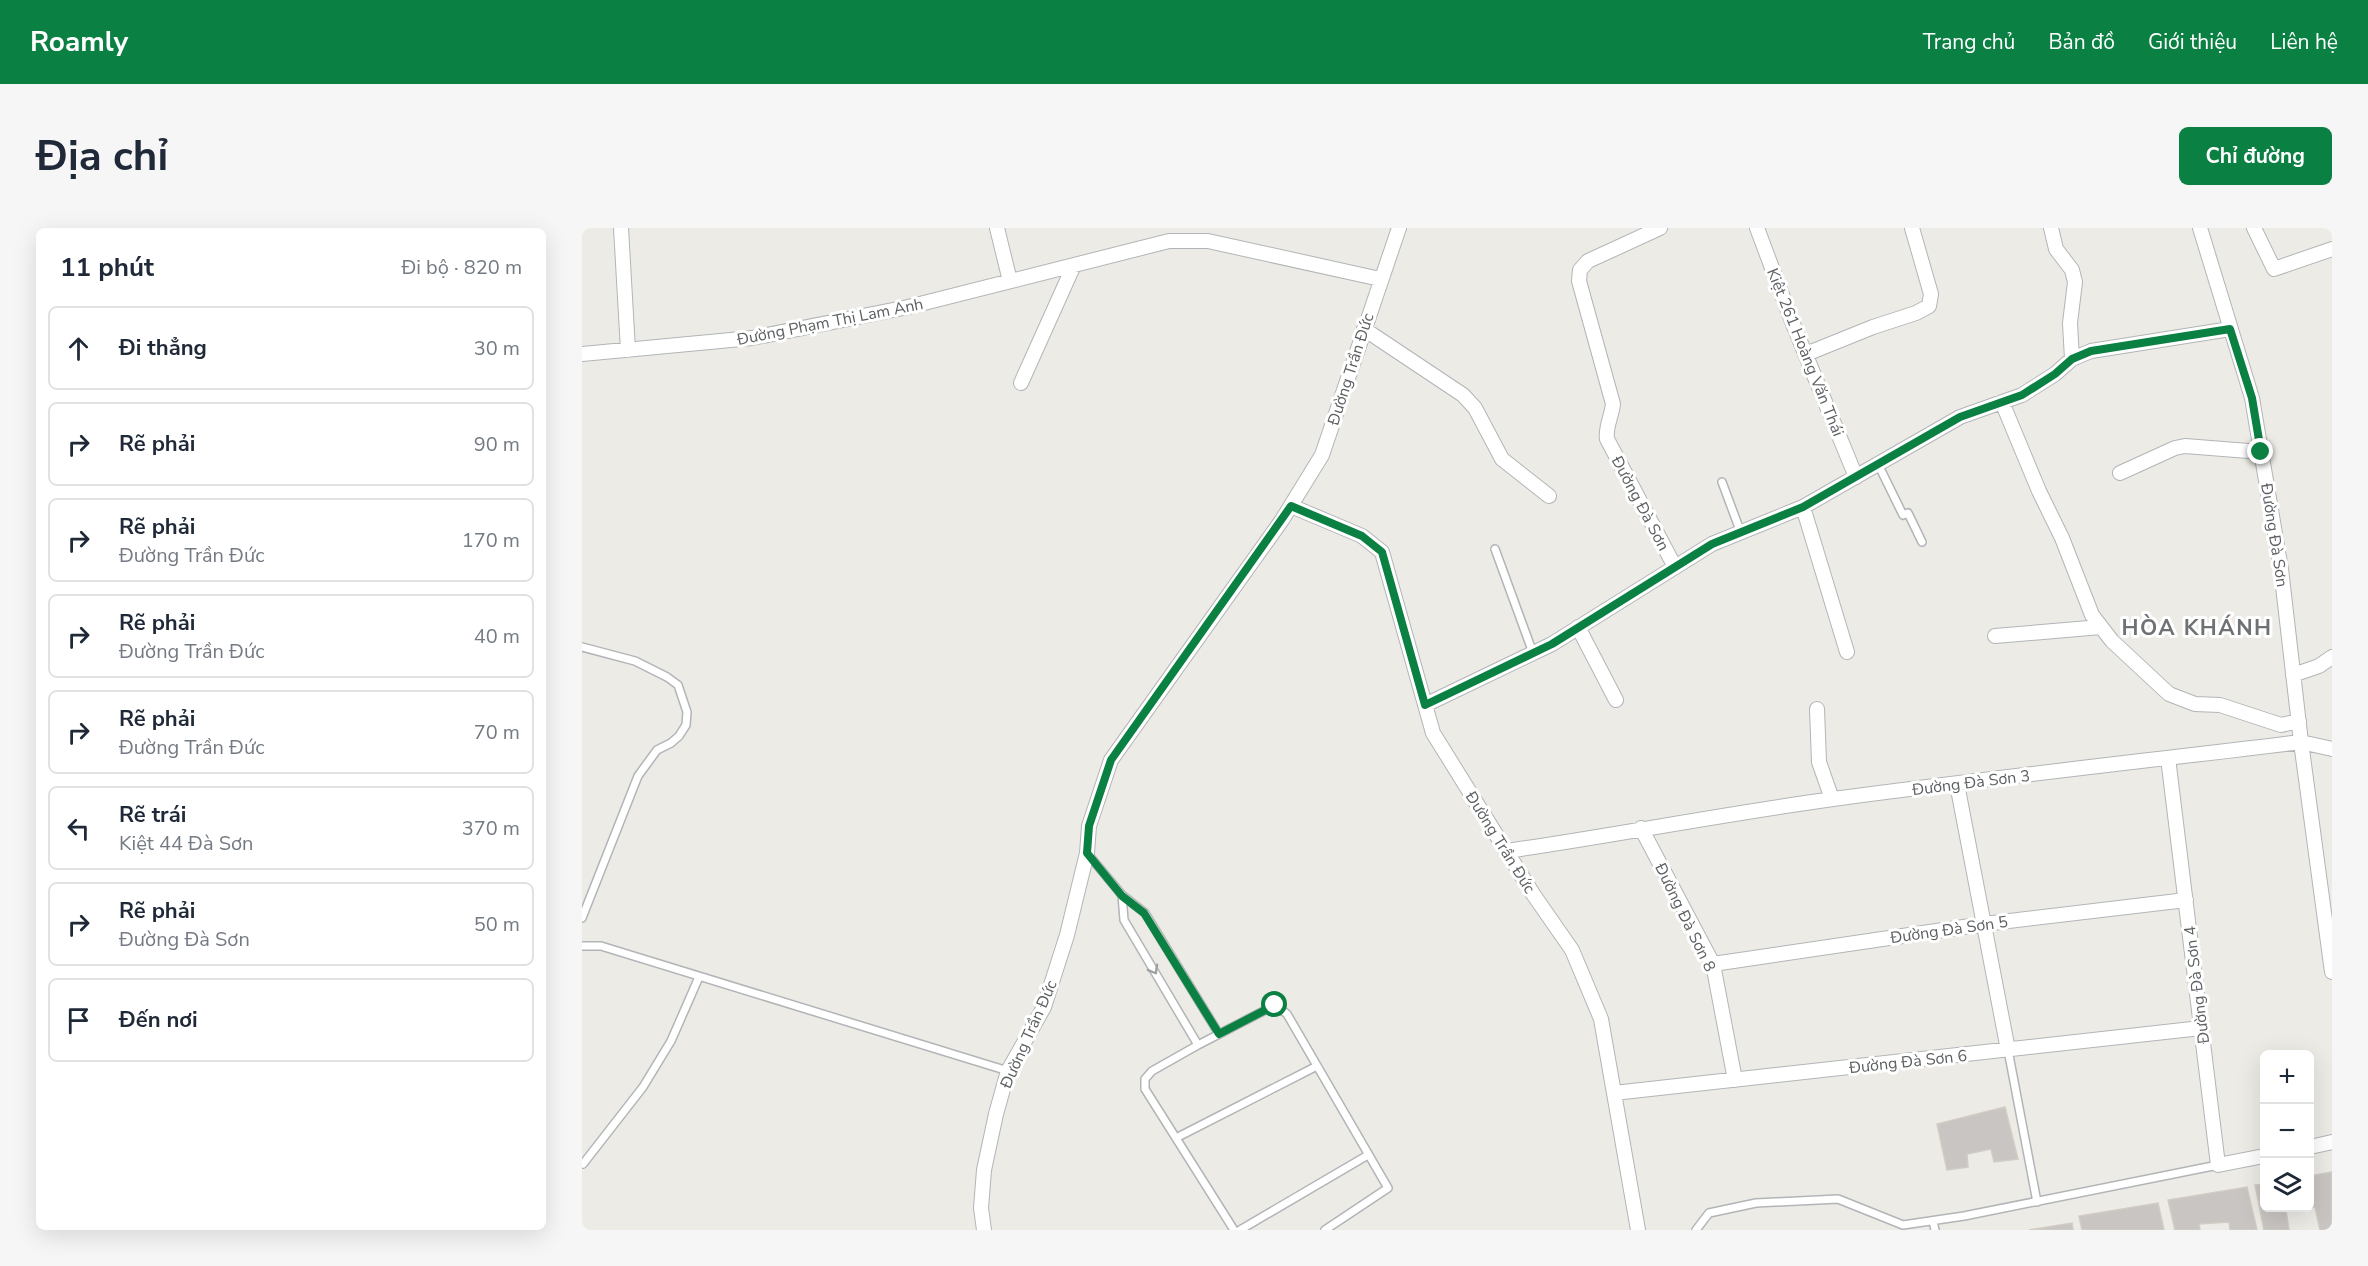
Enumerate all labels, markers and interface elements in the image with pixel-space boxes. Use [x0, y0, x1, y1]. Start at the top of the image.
text: Roamly [30, 23, 128, 61]
text: Trang chủ [1923, 28, 2015, 56]
text: Bản đồ [2048, 28, 2115, 56]
text: Giới thiệu [2148, 28, 2237, 56]
text: Liên hệ [2270, 28, 2338, 56]
button: Chỉ đường [2179, 127, 2332, 185]
text: Địa chỉ [36, 128, 168, 185]
text: 11 phút [60, 250, 154, 285]
text: Đi bộ · 820 m [402, 254, 522, 281]
street label: Kiệt 261 Hoàng Văn Thái [1761, 265, 1849, 440]
street label: Đường Phạm Thị Lam Anh [734, 293, 925, 351]
street label: Đường Trần Đức [1322, 310, 1380, 429]
icon: ahead [62, 332, 95, 365]
text: Đi thẳng [119, 333, 207, 363]
text: 30 m [474, 335, 520, 362]
icon: right [62, 428, 95, 461]
text: Rẽ phải [119, 429, 195, 459]
text: 90 m [474, 431, 520, 458]
route end [2247, 438, 2273, 464]
street label: Đường Đà Sơn [1605, 451, 1674, 555]
street label: Đường Đà Sơn [2255, 481, 2293, 589]
text: Rẽ phải [119, 512, 195, 542]
icon: right [62, 524, 95, 557]
text: 170 m [462, 527, 520, 554]
text: Đường Trần Đức [119, 542, 264, 569]
text: Rẽ phải [119, 608, 195, 638]
district label: HÒA KHÁNH [2121, 613, 2273, 643]
icon: right [62, 620, 95, 653]
text: 40 m [474, 623, 520, 650]
text: Đường Trần Đức [119, 638, 264, 665]
text: Rẽ phải [119, 704, 195, 734]
icon: right [62, 716, 95, 749]
text: 70 m [474, 719, 520, 746]
text: Đường Trần Đức [119, 734, 264, 761]
street label: Đường Đà Sơn 3 [1910, 765, 2031, 801]
street label: Đường Trần Đức [1459, 787, 1541, 898]
text: Rẽ trái [119, 800, 186, 830]
icon: left [62, 812, 95, 845]
text: 370 m [462, 815, 520, 842]
text: Kiệt 44 Đà Sơn [119, 830, 253, 857]
street label: Đường Đà Sơn 8 [1649, 859, 1721, 975]
text: Rẽ phải [119, 896, 195, 926]
icon: right [62, 908, 95, 941]
text: 50 m [474, 911, 520, 938]
street label: Đường Đà Sơn 5 [1888, 911, 2009, 949]
street label: Đường Đà Sơn 4 [2179, 924, 2215, 1046]
text: Đường Đà Sơn [119, 926, 250, 953]
one-way arrow [1147, 964, 1158, 974]
street label: Đường Trần Đức [995, 976, 1063, 1093]
route start [1261, 991, 1287, 1017]
icon: arrive [62, 1004, 95, 1037]
text: Đến nơi [119, 1005, 198, 1035]
street label: Đường Đà Sơn 6 [1847, 1045, 1968, 1079]
map controls [2260, 1050, 2314, 1212]
button: + [2260, 1050, 2314, 1104]
button: − [2260, 1104, 2314, 1158]
button: layers [2260, 1158, 2314, 1212]

